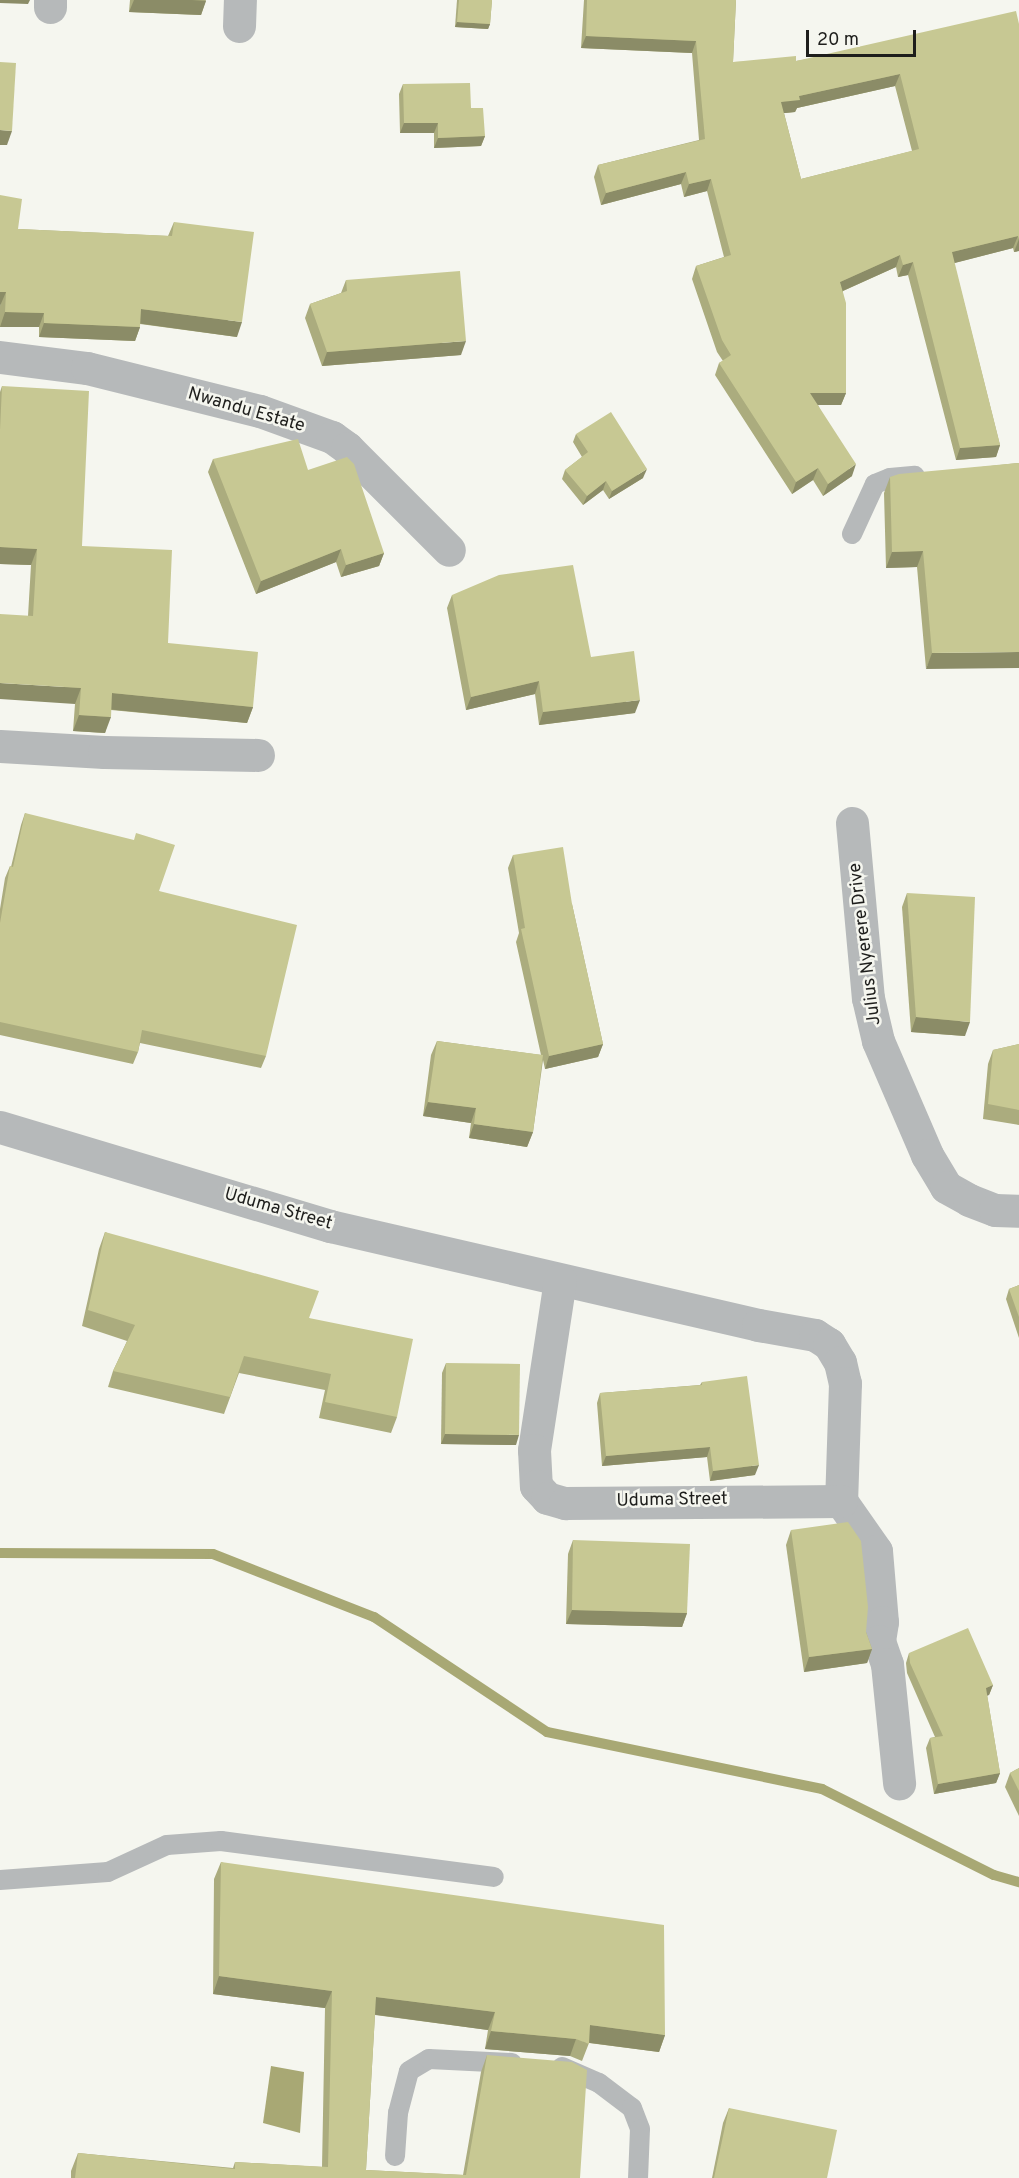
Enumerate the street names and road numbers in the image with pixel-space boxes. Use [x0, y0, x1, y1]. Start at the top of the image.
street label: Nwandu Estate [185, 384, 307, 438]
street label: Julius Nyerere Drive [845, 861, 887, 1027]
street label: Uduma Street [221, 1184, 335, 1236]
street label: Uduma Street [616, 1489, 728, 1513]

